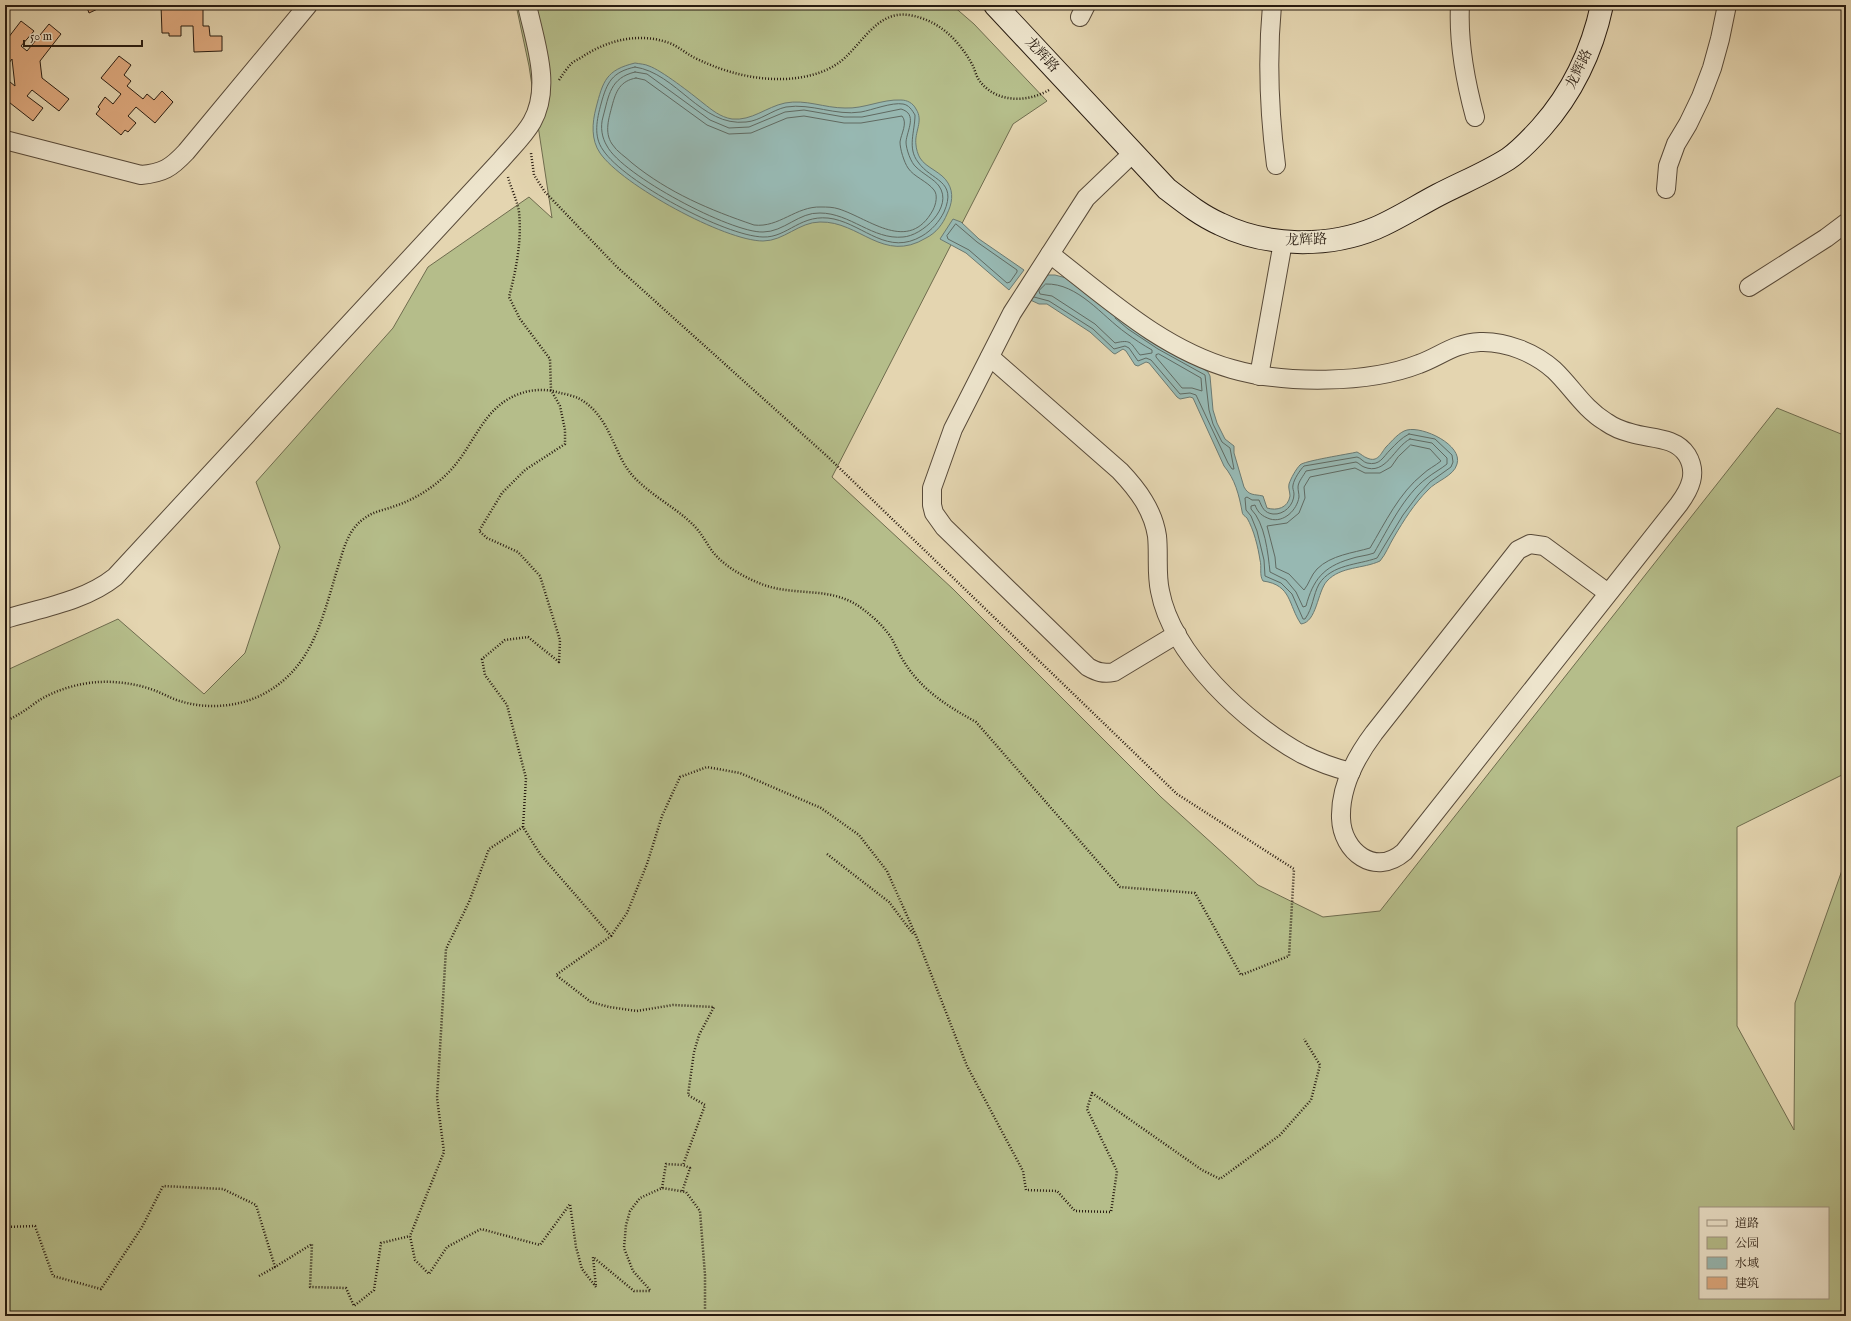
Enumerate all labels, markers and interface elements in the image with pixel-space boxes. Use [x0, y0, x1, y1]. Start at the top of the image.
scale bar [24, 22, 142, 48]
text: 50 m [30, 29, 52, 44]
street label: 龙辉路 [1021, 34, 1063, 76]
street label: 龙辉路 [1562, 46, 1596, 92]
street label: 龙辉路 [1285, 230, 1327, 250]
legend [1699, 1207, 1829, 1299]
text: 道路 [1735, 1216, 1759, 1231]
text: 公园 [1735, 1236, 1759, 1251]
text: 水域 [1735, 1256, 1759, 1271]
text: 建筑 [1735, 1276, 1759, 1291]

